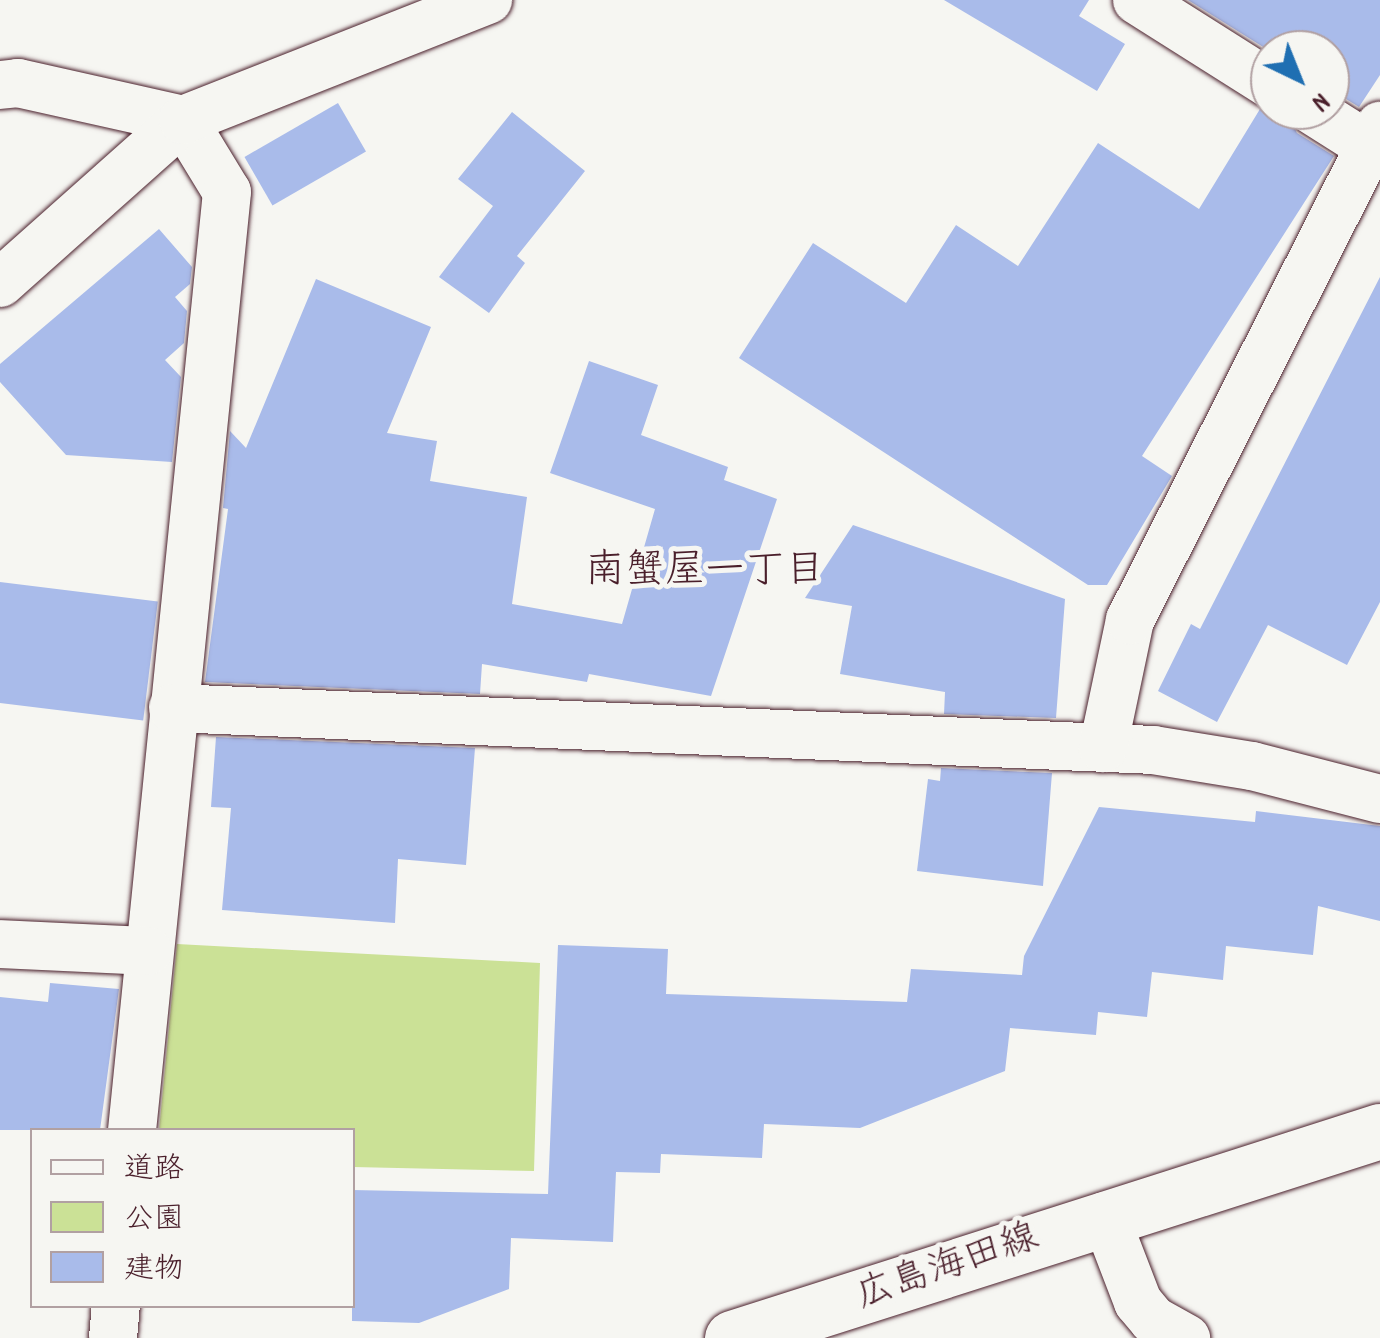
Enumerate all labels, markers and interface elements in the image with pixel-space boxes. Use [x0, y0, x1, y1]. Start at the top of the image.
north arrow [1250, 30, 1350, 130]
text: N [1300, 81, 1338, 120]
district label: 南蟹屋一丁目 [585, 550, 825, 598]
legend [30, 1128, 355, 1308]
text: 道路 [124, 1150, 184, 1193]
text: 公園 [124, 1200, 184, 1243]
street label: 広島海田線 [851, 1217, 1045, 1321]
text: 建物 [124, 1250, 184, 1293]

